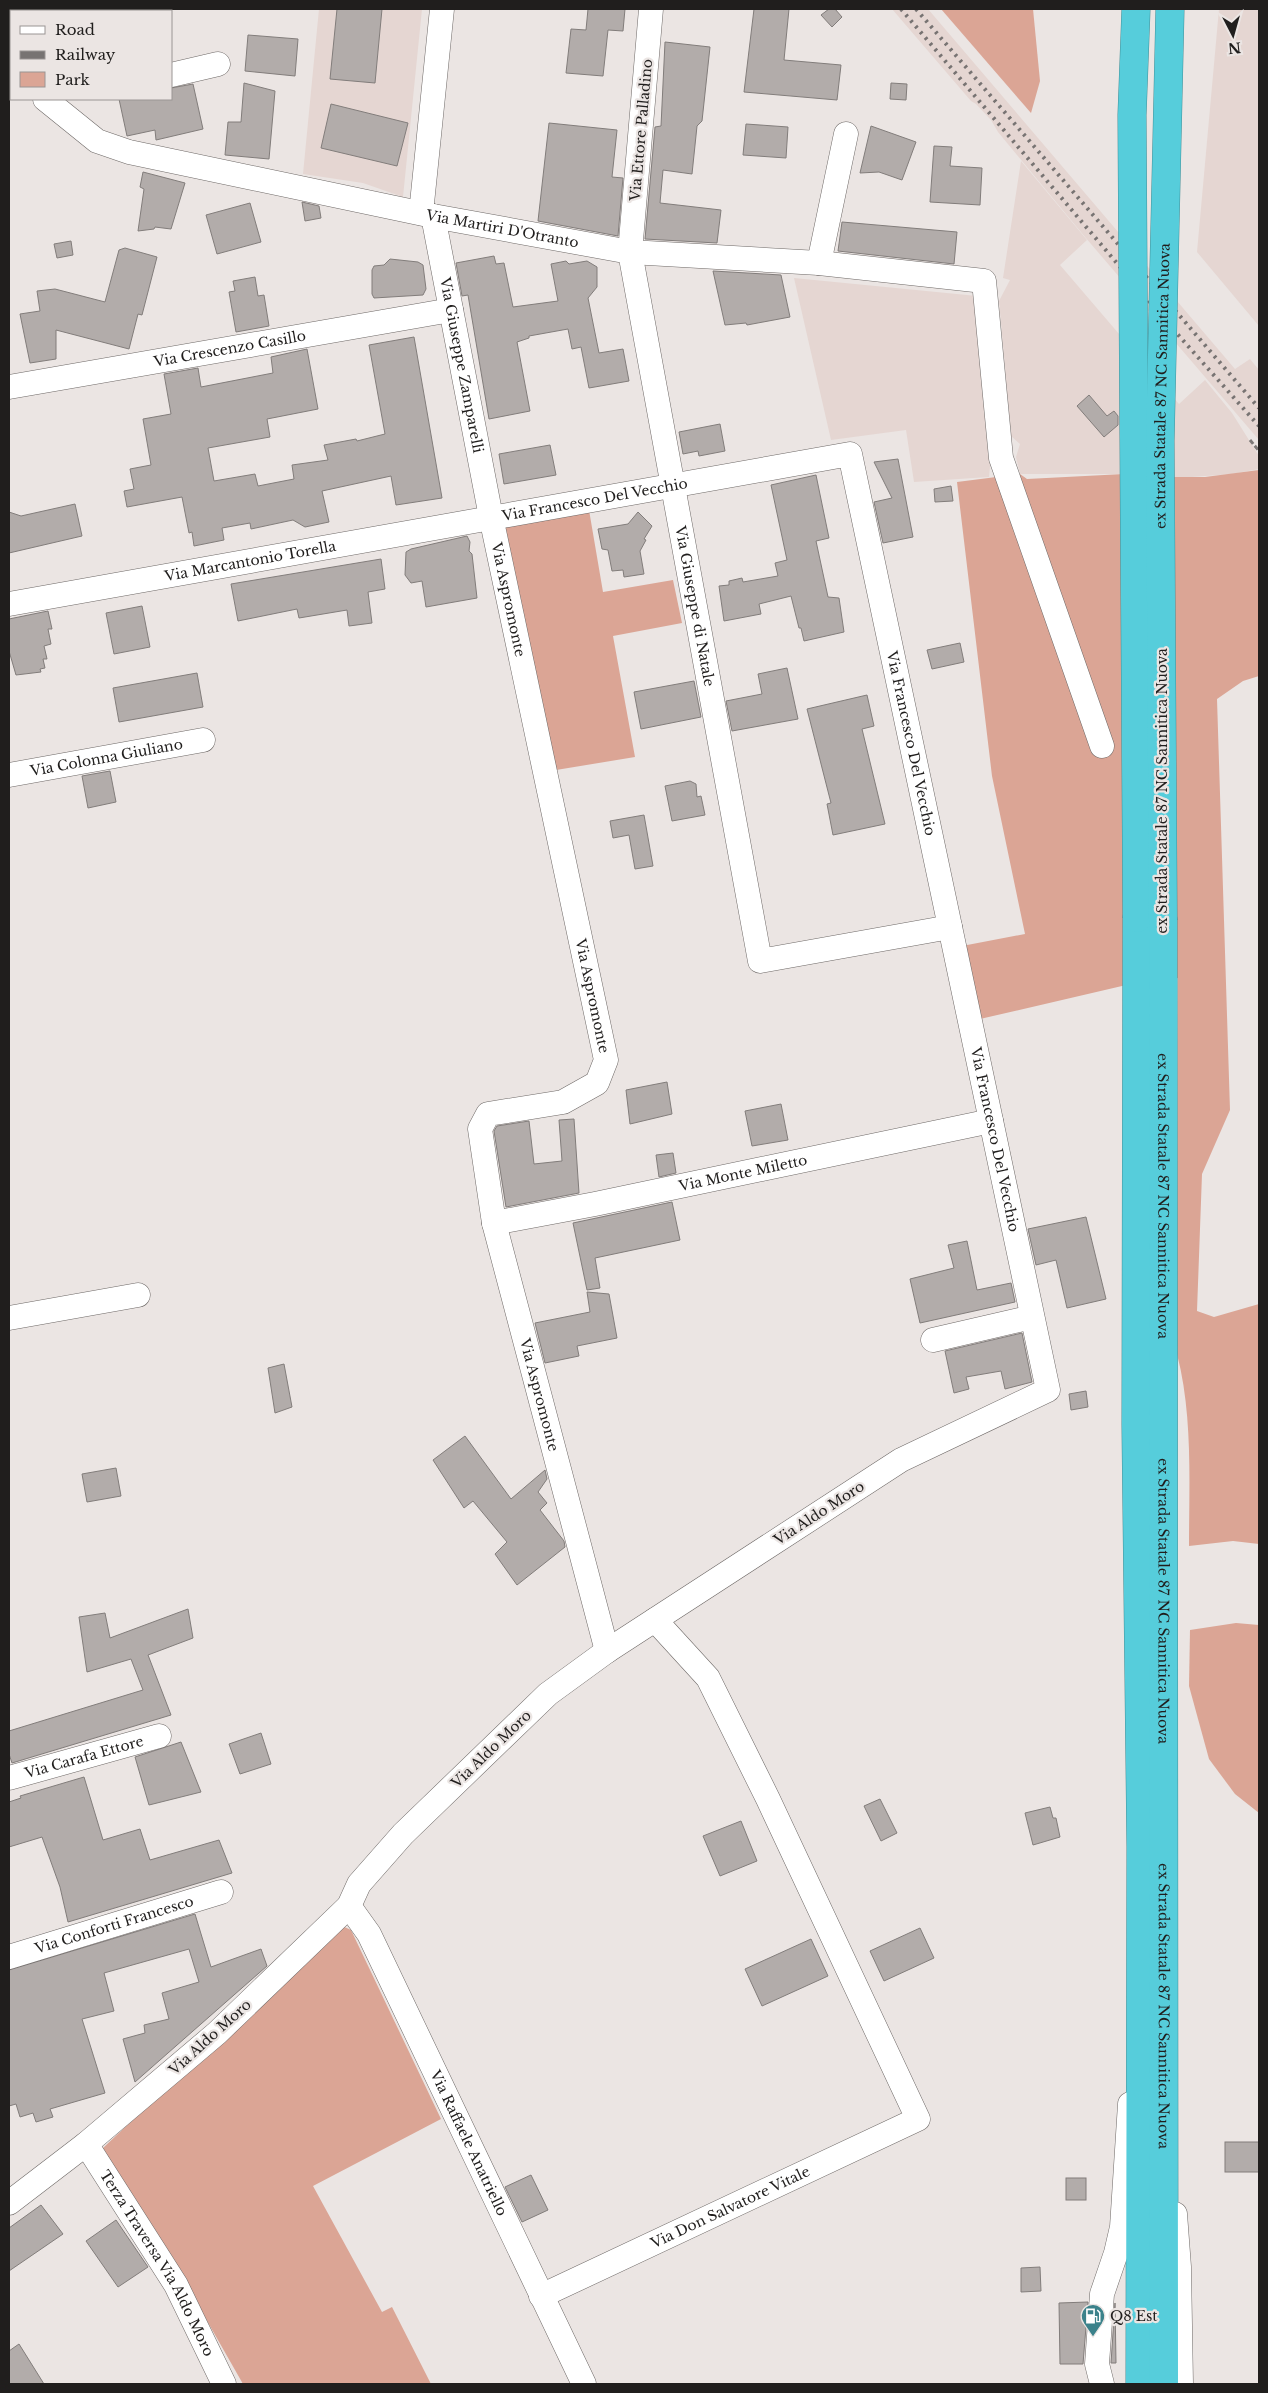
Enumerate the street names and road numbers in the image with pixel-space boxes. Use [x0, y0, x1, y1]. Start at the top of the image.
street label: Via Ettore Palladino [626, 58, 656, 203]
street label: Via Martiri D'Otranto [424, 206, 580, 251]
street label: ex Strada Statale 87 NC Sannitica Nuova [1151, 243, 1174, 529]
street label: Via Giuseppe Zamparelli [436, 275, 488, 455]
street label: Via Crescenzo Casillo [151, 326, 307, 371]
street label: Via Francesco Del Vecchio [500, 474, 689, 525]
street label: Via Giuseppe di Natale [671, 523, 718, 688]
street label: Via Marcantonio Torella [162, 537, 338, 585]
street label: Via Aspromonte [487, 540, 529, 658]
street label: Via Francesco Del Vecchio [883, 648, 939, 837]
street label: ex Strada Statale 87 NC Sannitica Nuova [1153, 648, 1171, 934]
street label: Via Colonna Giuliano [28, 735, 184, 780]
street label: Via Aspromonte [571, 936, 613, 1055]
street label: Via Francesco Del Vecchio [967, 1045, 1023, 1233]
street label: ex Strada Statale 87 NC Sannitica Nuova [1154, 1053, 1172, 1339]
street label: Via Monte Miletto [676, 1151, 809, 1195]
street label: Via Aspromonte [516, 1335, 563, 1453]
street label: ex Strada Statale 87 NC Sannitica Nuova [1154, 1458, 1173, 1744]
street label: Via Aldo Moro [769, 1477, 868, 1550]
street label: Via Aldo Moro [446, 1706, 535, 1792]
street label: Via Carafa Ettore [22, 1732, 146, 1782]
street label: ex Strada Statale 87 NC Sannitica Nuova [1155, 1863, 1173, 2149]
street label: Via Conforti Francesco [32, 1892, 196, 1958]
street label: Via Aldo Moro [164, 1995, 255, 2079]
street label: Via Raffaele Anatriello [426, 2066, 511, 2219]
street label: Via Don Salvatore Vitale [647, 2162, 813, 2253]
street label: Terza Traversa Via Aldo Moro [96, 2167, 218, 2359]

